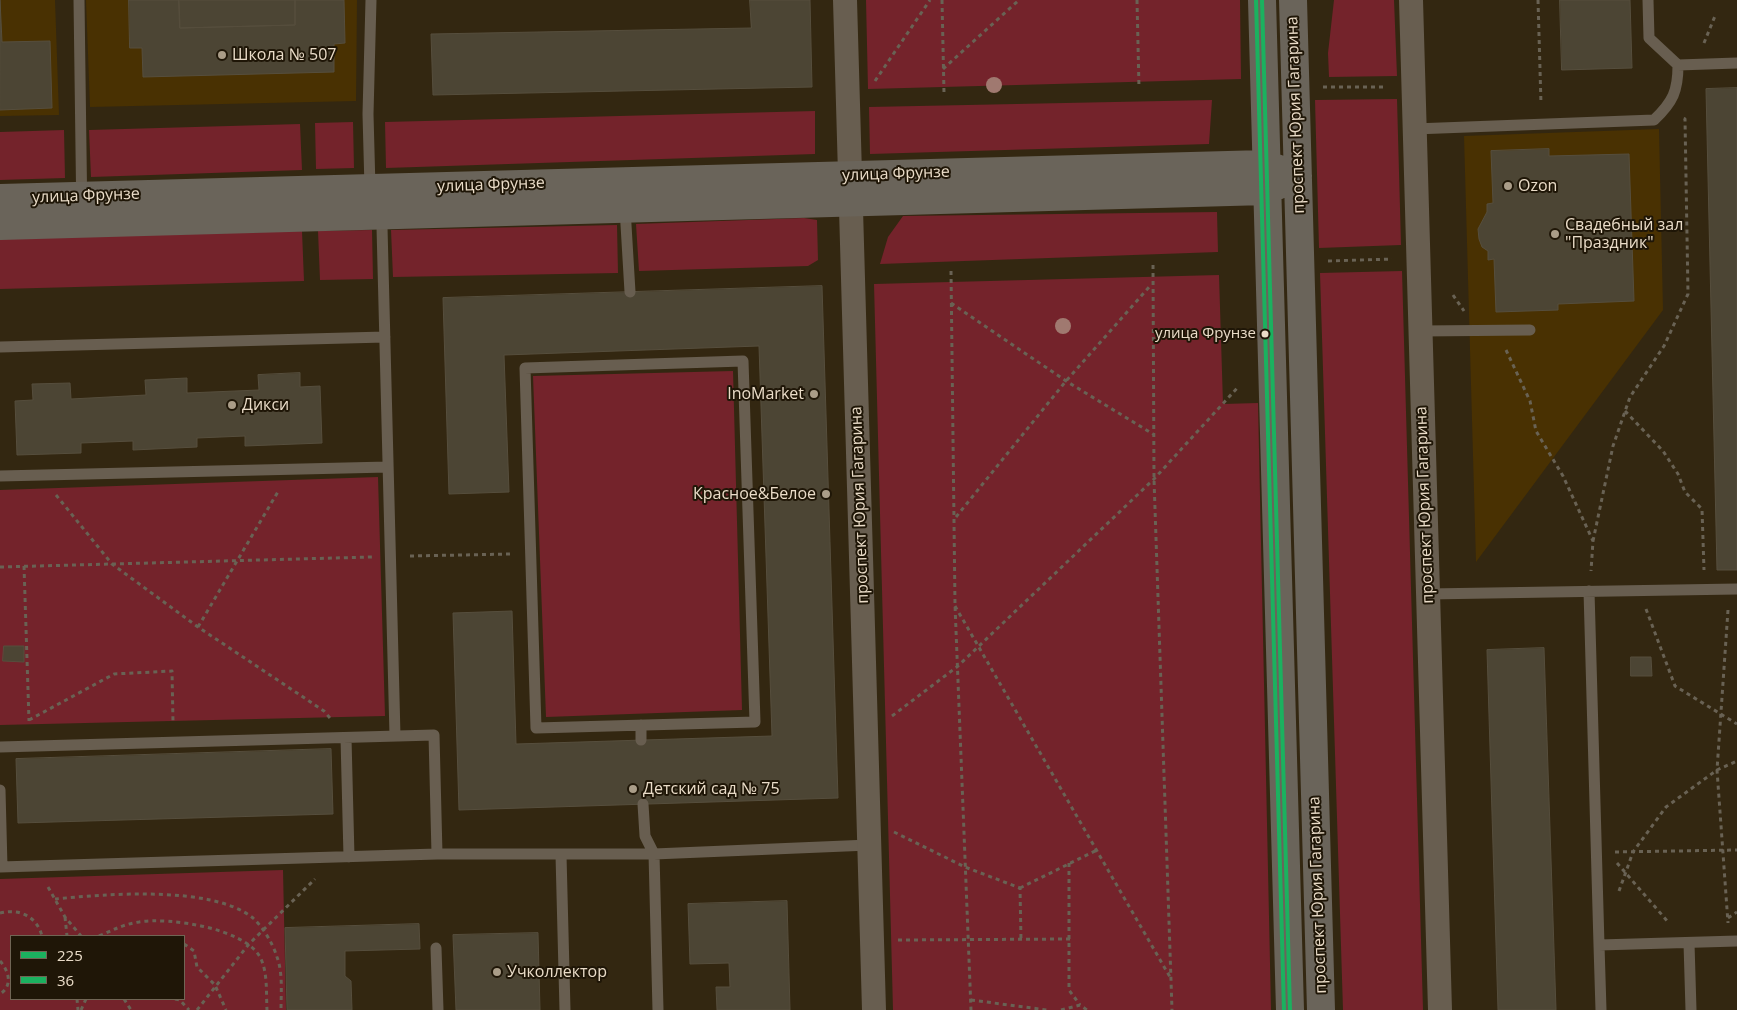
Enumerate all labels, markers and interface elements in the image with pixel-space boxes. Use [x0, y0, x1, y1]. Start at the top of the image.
street label: проспект Юрия Гагарина [1283, 16, 1309, 214]
place label: Школа № 507 [232, 45, 336, 65]
marker: Школа № 507 [216, 49, 228, 61]
street label: улица Фрунзе [842, 163, 950, 185]
street label: улица Фрунзе [437, 174, 545, 196]
place label: Ozon [1518, 176, 1557, 196]
marker: Ozon [1502, 180, 1514, 192]
street label: улица Фрунзе [32, 185, 140, 207]
place label: Свадебный зал "Праздник" [1565, 215, 1683, 253]
marker: Свадебный зал "Праздник" [1549, 228, 1561, 240]
place label: улица Фрунзе [1155, 325, 1256, 343]
marker: улица Фрунзе [1260, 329, 1270, 339]
place label: InoMarket [727, 384, 804, 404]
marker: InoMarket [808, 388, 820, 400]
place label: Дикси [242, 395, 289, 415]
marker: Дикси [226, 399, 238, 411]
street label: проспект Юрия Гагарина [847, 406, 873, 604]
street label: проспект Юрия Гагарина [1412, 406, 1438, 604]
place label: Красное&Белое [693, 484, 816, 504]
marker: Красное&Белое [820, 488, 832, 500]
place label: Детский сад № 75 [643, 779, 780, 799]
marker: Детский сад № 75 [627, 783, 639, 795]
street label: проспект Юрия Гагарина [1305, 796, 1331, 994]
legend [10, 935, 185, 1000]
text: 225 [57, 945, 83, 965]
place label: Учколлектор [507, 962, 607, 982]
marker: Учколлектор [491, 966, 503, 978]
text: 36 [57, 970, 74, 990]

